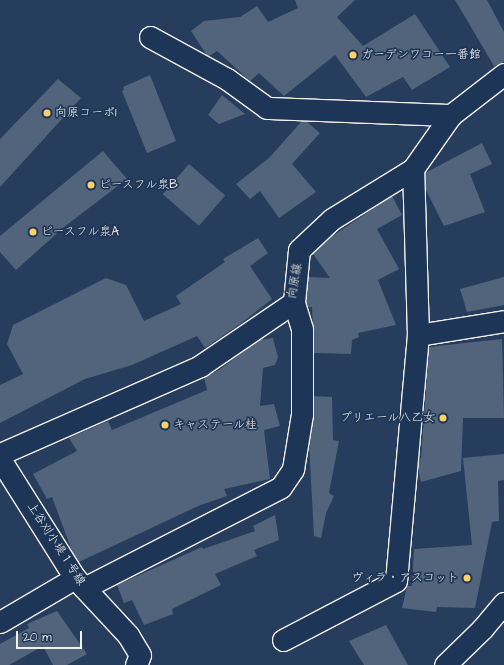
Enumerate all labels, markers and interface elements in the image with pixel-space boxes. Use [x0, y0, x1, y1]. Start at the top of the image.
place label: ガーデンワコー一番館 [361, 48, 481, 62]
marker: ガーデンワコー一番館 [348, 50, 358, 60]
place label: 向原コーポ1 [55, 106, 117, 120]
marker: 向原コーポ1 [42, 108, 52, 118]
place label: ピースフル泉B [99, 178, 179, 192]
marker: ピースフル泉B [86, 180, 96, 190]
place label: ピースフル泉A [41, 225, 120, 239]
marker: ピースフル泉A [28, 227, 38, 237]
street label: 向原線 [285, 262, 305, 300]
place label: プリエール八乙女 [339, 411, 435, 425]
marker: プリエール八乙女 [438, 413, 448, 423]
place label: キャステール桂 [173, 418, 257, 432]
marker: キャステール桂 [160, 420, 170, 430]
street label: 上谷刈小堤１号線 [24, 500, 88, 588]
place label: ヴィラ・アスコット [351, 571, 459, 585]
marker: ヴィラ・アスコット [462, 573, 472, 583]
scale bar [18, 623, 84, 649]
text: 20 m [23, 629, 52, 646]

